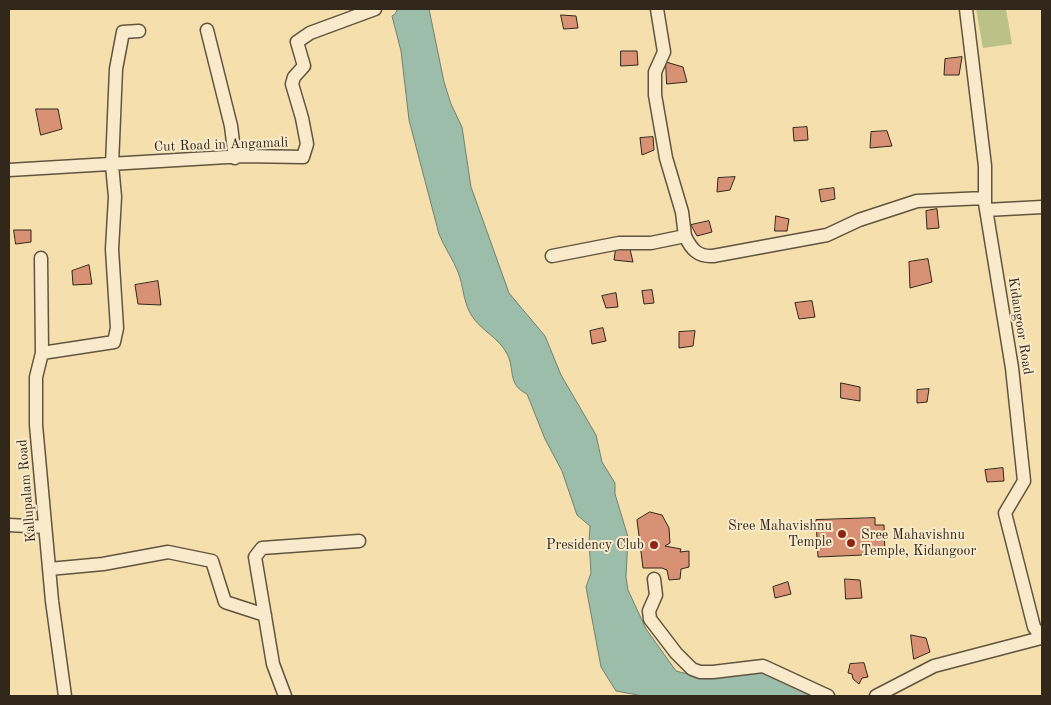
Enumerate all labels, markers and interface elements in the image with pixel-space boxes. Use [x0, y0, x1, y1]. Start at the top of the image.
street label: Cut Road in Angamali [154, 134, 288, 156]
street label: Kidangoor Road [1004, 276, 1036, 376]
street label: Kallupalam Road [14, 439, 40, 543]
place label: Sree Mahavishnu Temple [728, 518, 832, 550]
place label: Sree Mahavishnu Temple, Kidangoor [861, 527, 976, 560]
marker: Sree Mahavishnu Temple [836, 528, 848, 540]
place label: Presidency Club [546, 537, 644, 553]
marker: Sree Mahavishnu Temple, Kidangoor [845, 537, 857, 549]
marker: Presidency Club [648, 539, 660, 551]

